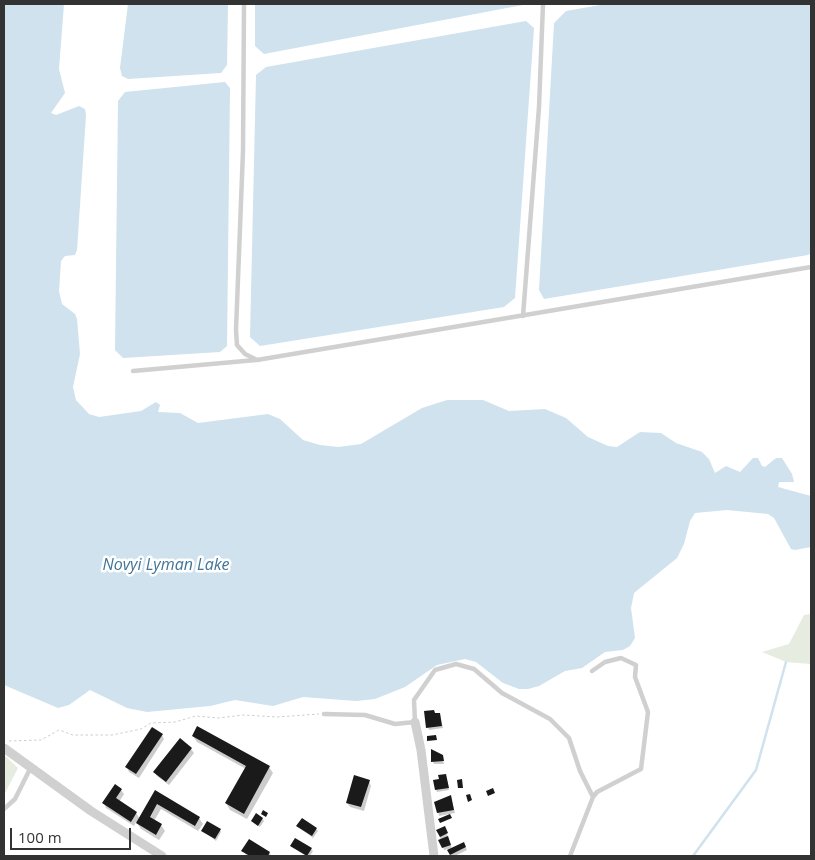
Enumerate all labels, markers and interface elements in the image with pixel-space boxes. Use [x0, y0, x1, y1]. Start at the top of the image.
water label: Novyi Lyman Lake [102, 555, 230, 575]
scale bar [12, 818, 134, 850]
text: 100 m [18, 827, 62, 847]

